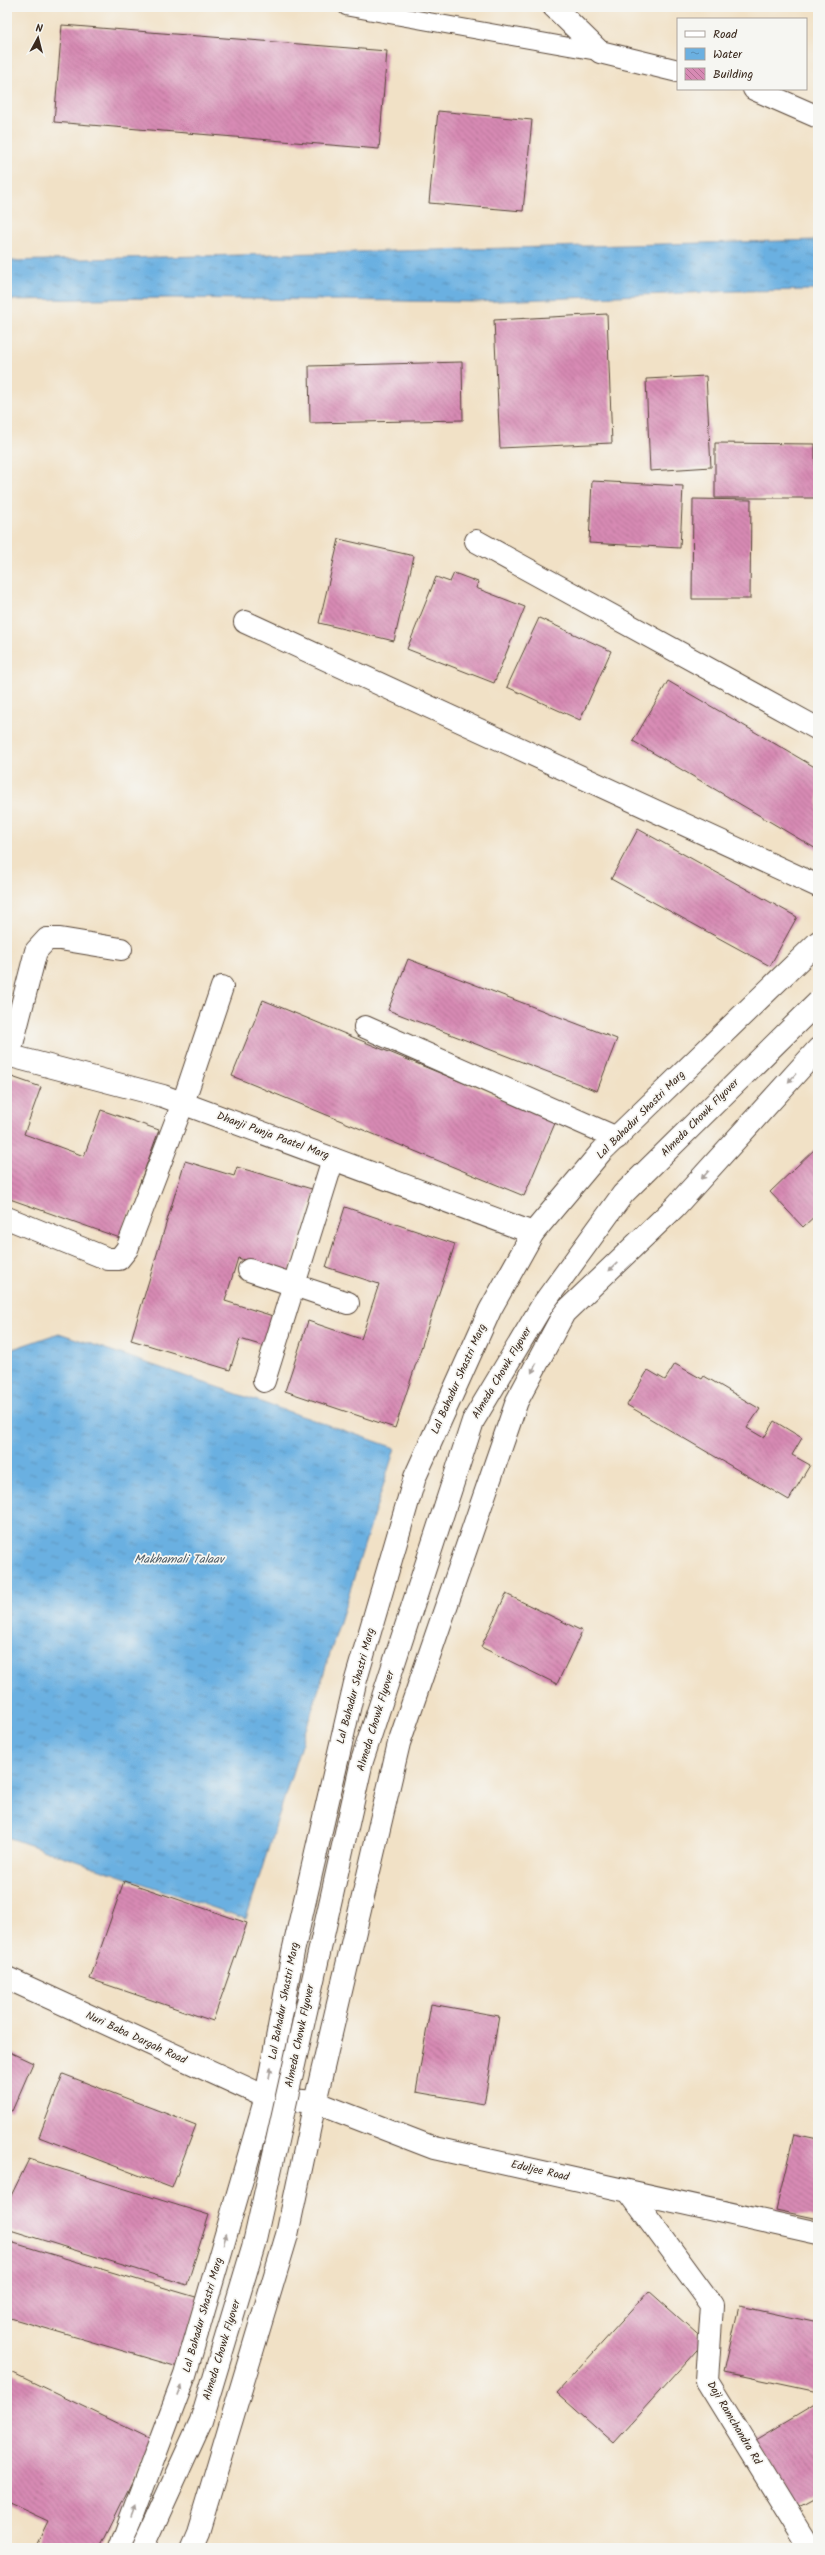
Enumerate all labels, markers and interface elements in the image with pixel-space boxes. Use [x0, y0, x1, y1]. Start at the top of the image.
north arrow [18, 18, 58, 58]
legend [677, 18, 807, 90]
text: N [35, 20, 44, 38]
text: Road [713, 25, 738, 44]
text: Water [713, 45, 743, 64]
text: Building [713, 65, 753, 84]
street label: Lal Bahadur Shastri Marg [592, 1066, 690, 1164]
one-way arrow [787, 1073, 797, 1083]
street label: Almeda Chowk Flyover [657, 1074, 744, 1161]
street label: Dhanji Punja Paatel Marg [214, 1107, 332, 1165]
one-way arrow [700, 1169, 709, 1180]
one-way arrow [608, 1262, 618, 1271]
street label: Lal Bahadur Shastri Marg [426, 1321, 492, 1437]
street label: Almeda Chowk Flyover [467, 1322, 537, 1422]
one-way arrow [531, 1362, 538, 1374]
water label: Makhamali Talaav [134, 1550, 226, 1569]
street label: Lal Bahadur Shastri Marg [332, 1626, 380, 1746]
street label: Almeda Chowk Flyover [352, 1667, 400, 1774]
street label: Lal Bahadur Shastri Marg [264, 1941, 304, 2061]
street label: Almeda Chowk Flyover [280, 1982, 320, 2089]
street label: Nuri Baba Dargah Road [83, 2007, 190, 2070]
one-way arrow [268, 2067, 274, 2079]
street label: Eduljee Road [509, 2156, 571, 2187]
one-way arrow [222, 2232, 228, 2244]
street label: Lal Bahadur Shastri Marg [178, 2255, 228, 2375]
street label: Almeda Chowk Flyover [198, 2296, 246, 2403]
street label: Daji Ramchandra Rd [702, 2378, 766, 2469]
one-way arrow [177, 2384, 183, 2396]
one-way arrow [131, 2505, 137, 2517]

